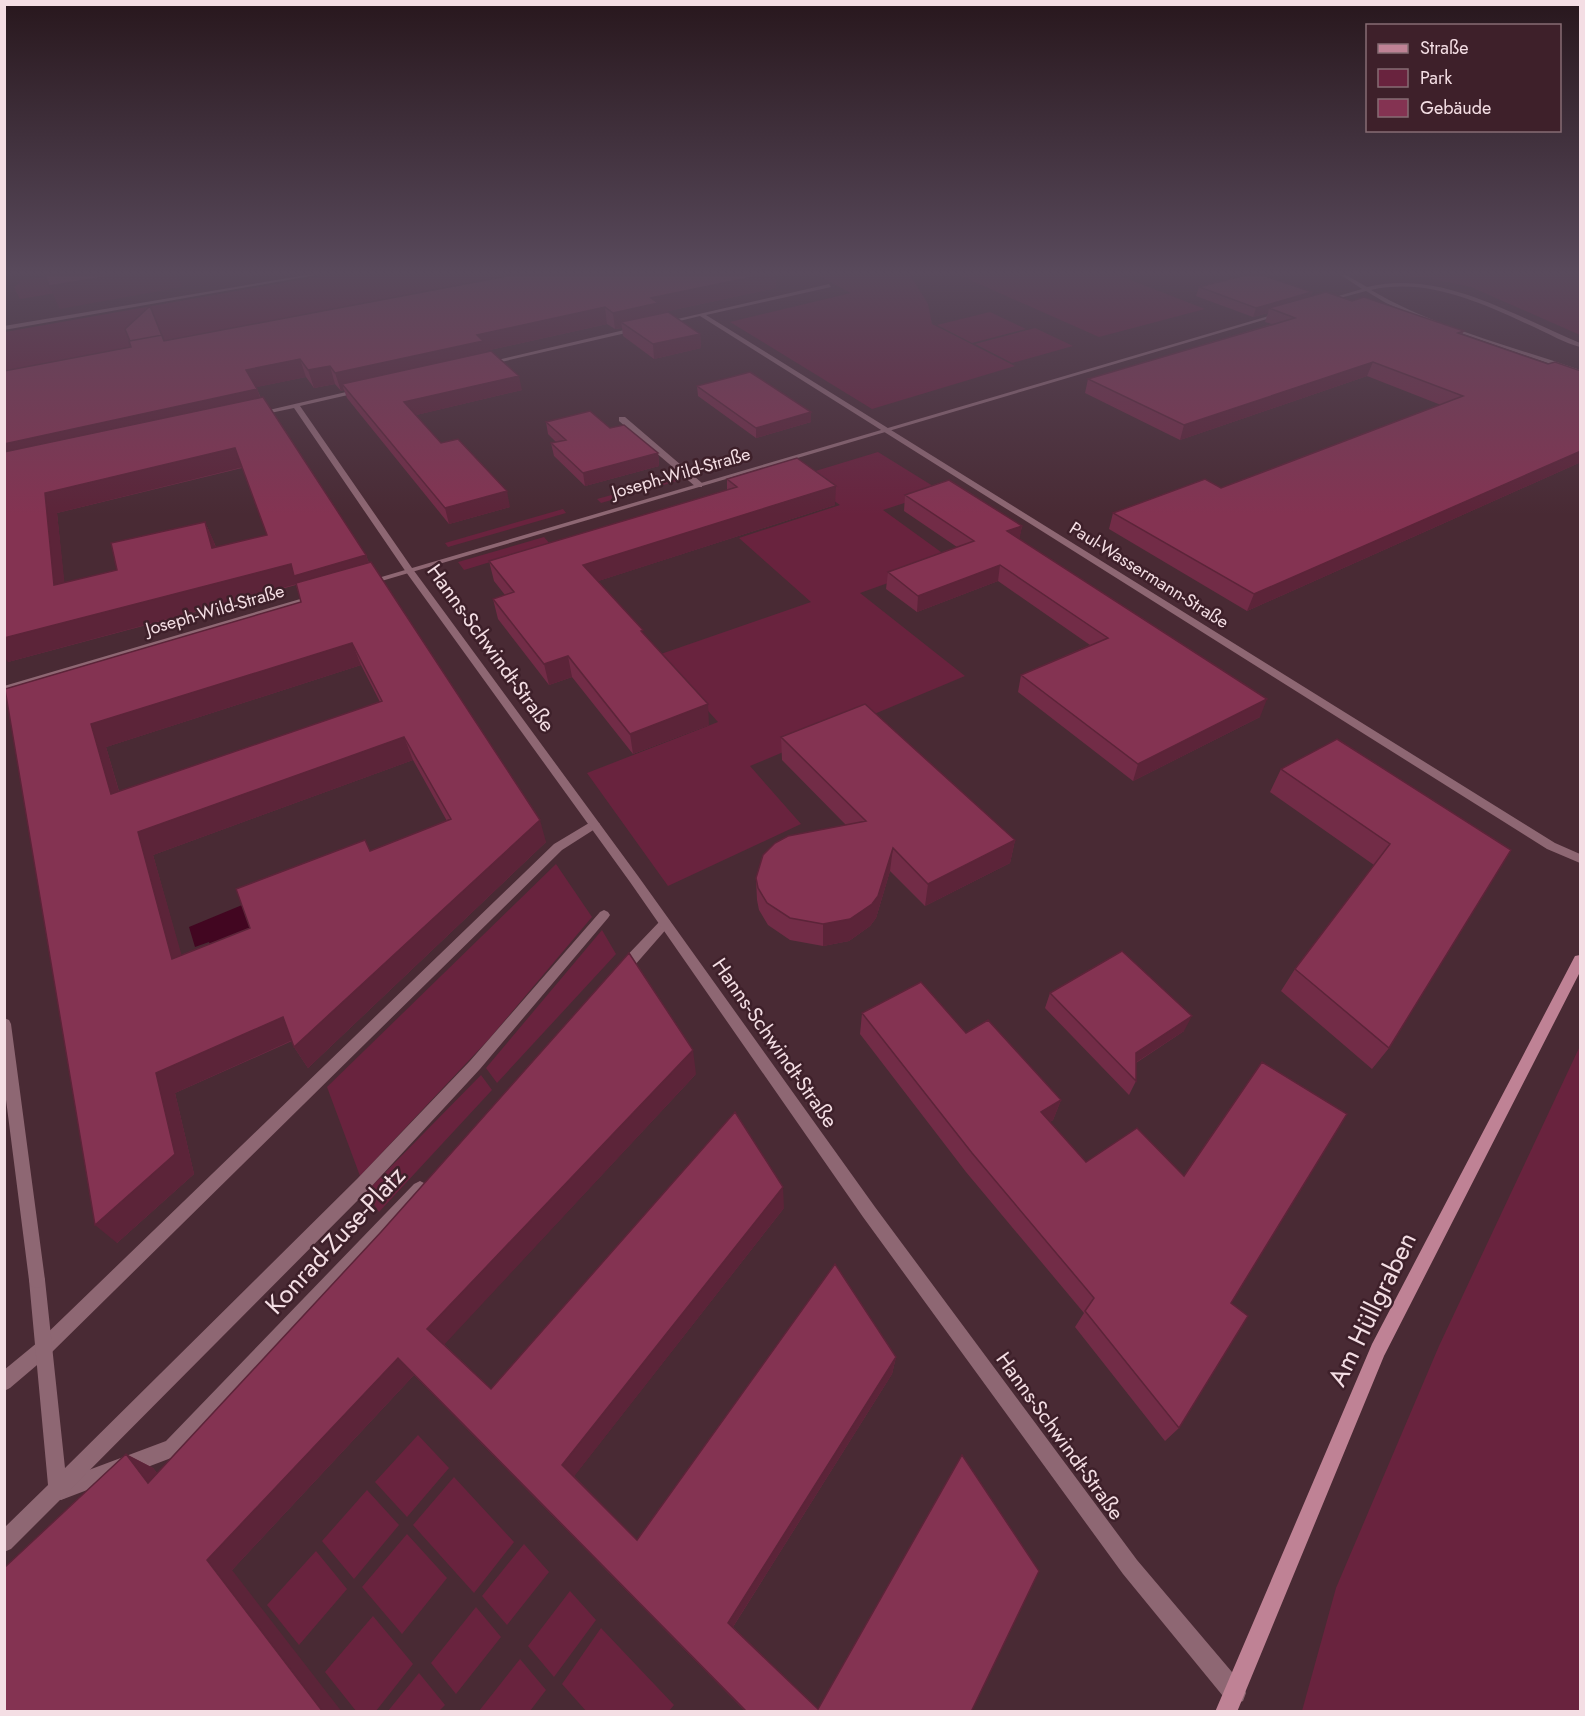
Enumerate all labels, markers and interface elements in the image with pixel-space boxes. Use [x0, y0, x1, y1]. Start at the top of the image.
legend [1366, 24, 1561, 132]
text: Straße [1420, 35, 1468, 61]
text: Park [1420, 65, 1452, 91]
text: Gebäude [1420, 95, 1491, 121]
street label: Joseph-Wild-Straße [607, 441, 753, 506]
street label: Paul-Wassermann-Straße [1064, 515, 1234, 635]
street label: Hanns-Schwindt-Straße [420, 558, 562, 738]
street label: Joseph-Wild-Straße [141, 578, 287, 643]
street label: Hanns-Schwindt-Straße [705, 952, 845, 1134]
street label: Konrad-Zuse-Platz [256, 1157, 414, 1323]
street label: Am Hüllgraben [1318, 1225, 1426, 1393]
street label: Hanns-Schwindt-Straße [989, 1346, 1131, 1526]

